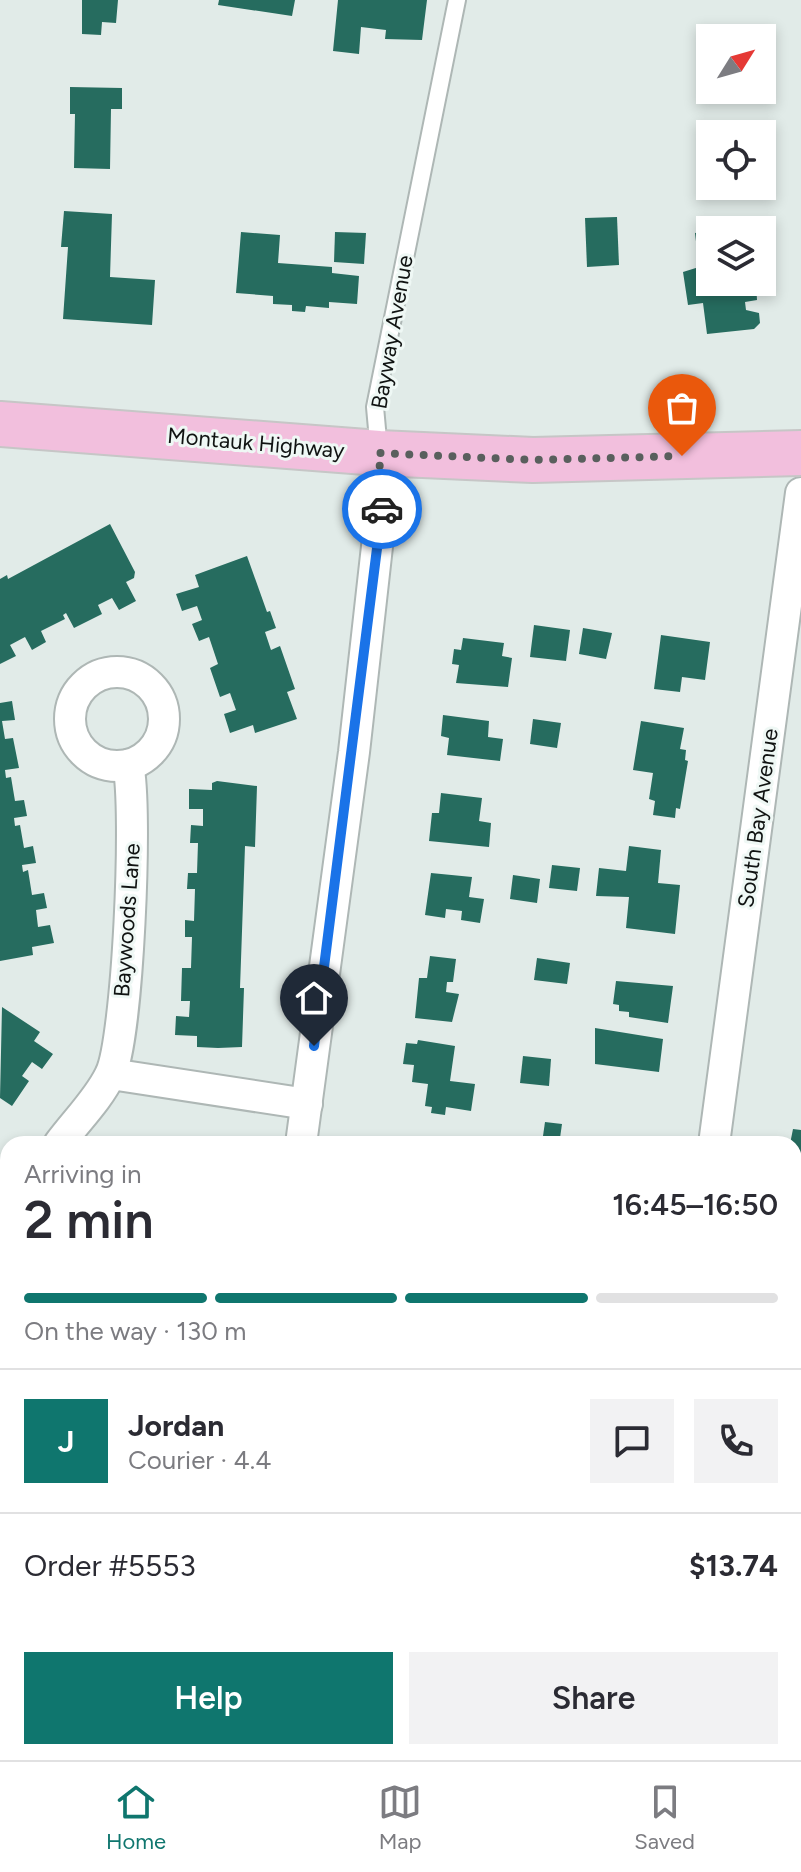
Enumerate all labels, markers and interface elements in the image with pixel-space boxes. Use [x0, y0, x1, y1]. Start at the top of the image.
north arrow [696, 24, 776, 104]
map controls [696, 24, 776, 296]
button: locate [696, 120, 776, 200]
button: layers [696, 216, 776, 296]
street label: Bayway Avenue [365, 253, 419, 411]
pin [648, 374, 716, 456]
icon: bag [660, 386, 704, 430]
street label: Montauk Highway [166, 422, 346, 464]
courier [342, 469, 422, 549]
icon: car [360, 487, 404, 531]
street label: South Bay Avenue [732, 727, 784, 909]
street label: Baywoods Lane [108, 842, 146, 998]
pin [280, 964, 348, 1046]
icon: home [292, 976, 336, 1020]
text: Arriving in [24, 1158, 142, 1190]
text: 16:45–16:50 [612, 1186, 778, 1223]
text: 2 min [24, 1189, 153, 1251]
text: On the way · 130 m [24, 1315, 246, 1347]
button: chat [590, 1399, 674, 1483]
button: phone [694, 1399, 778, 1483]
text: Jordan [128, 1407, 224, 1444]
text: J [58, 1423, 74, 1460]
text: Courier · 4.4 [128, 1444, 271, 1476]
text: Order #5553 [24, 1547, 196, 1584]
text: $13.74 [689, 1547, 778, 1584]
button: Help [24, 1652, 393, 1744]
button: Share [409, 1652, 778, 1744]
tab: Home [106, 1780, 166, 1855]
tab: Map [378, 1780, 422, 1855]
tab: Saved [634, 1780, 695, 1855]

